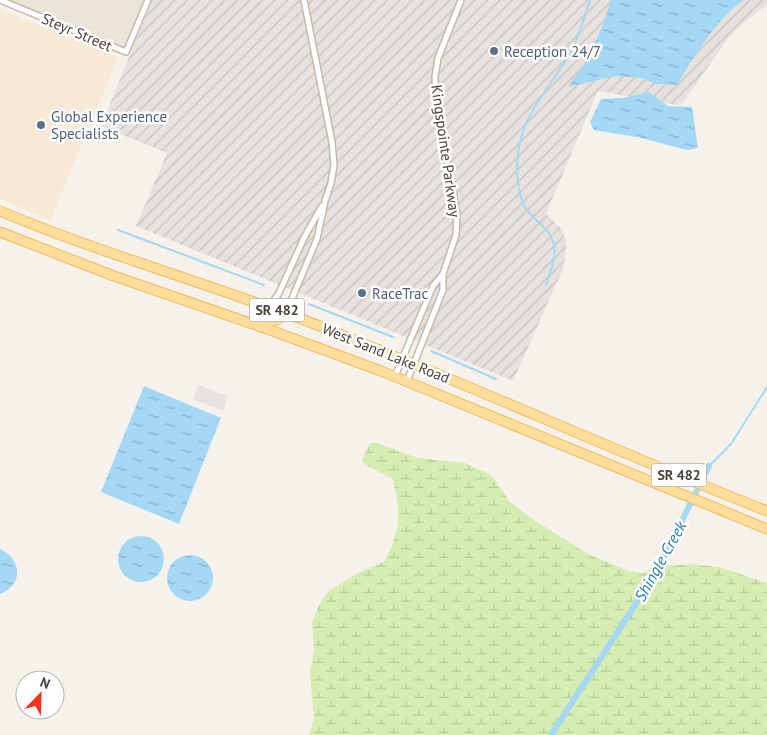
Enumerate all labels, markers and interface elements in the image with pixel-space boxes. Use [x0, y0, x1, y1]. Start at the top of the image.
street label: Steyr Street [39, 9, 115, 55]
place label: Reception 24/7 [504, 42, 601, 61]
marker: Reception 24/7 [488, 45, 500, 57]
street label: Kingspointe Parkway [427, 83, 465, 219]
place label: Global Experience Specialists [51, 107, 167, 143]
marker: Global Experience Specialists [35, 119, 47, 131]
place label: RaceTrac [372, 284, 429, 303]
marker: RaceTrac [356, 287, 368, 299]
road number: SR 482 [250, 298, 304, 322]
street label: West Sand Lake Road [319, 319, 453, 387]
road number: SR 482 [652, 464, 706, 486]
water label: Shingle Creek [630, 517, 691, 605]
north arrow [15, 670, 65, 720]
text: N [37, 673, 53, 693]

